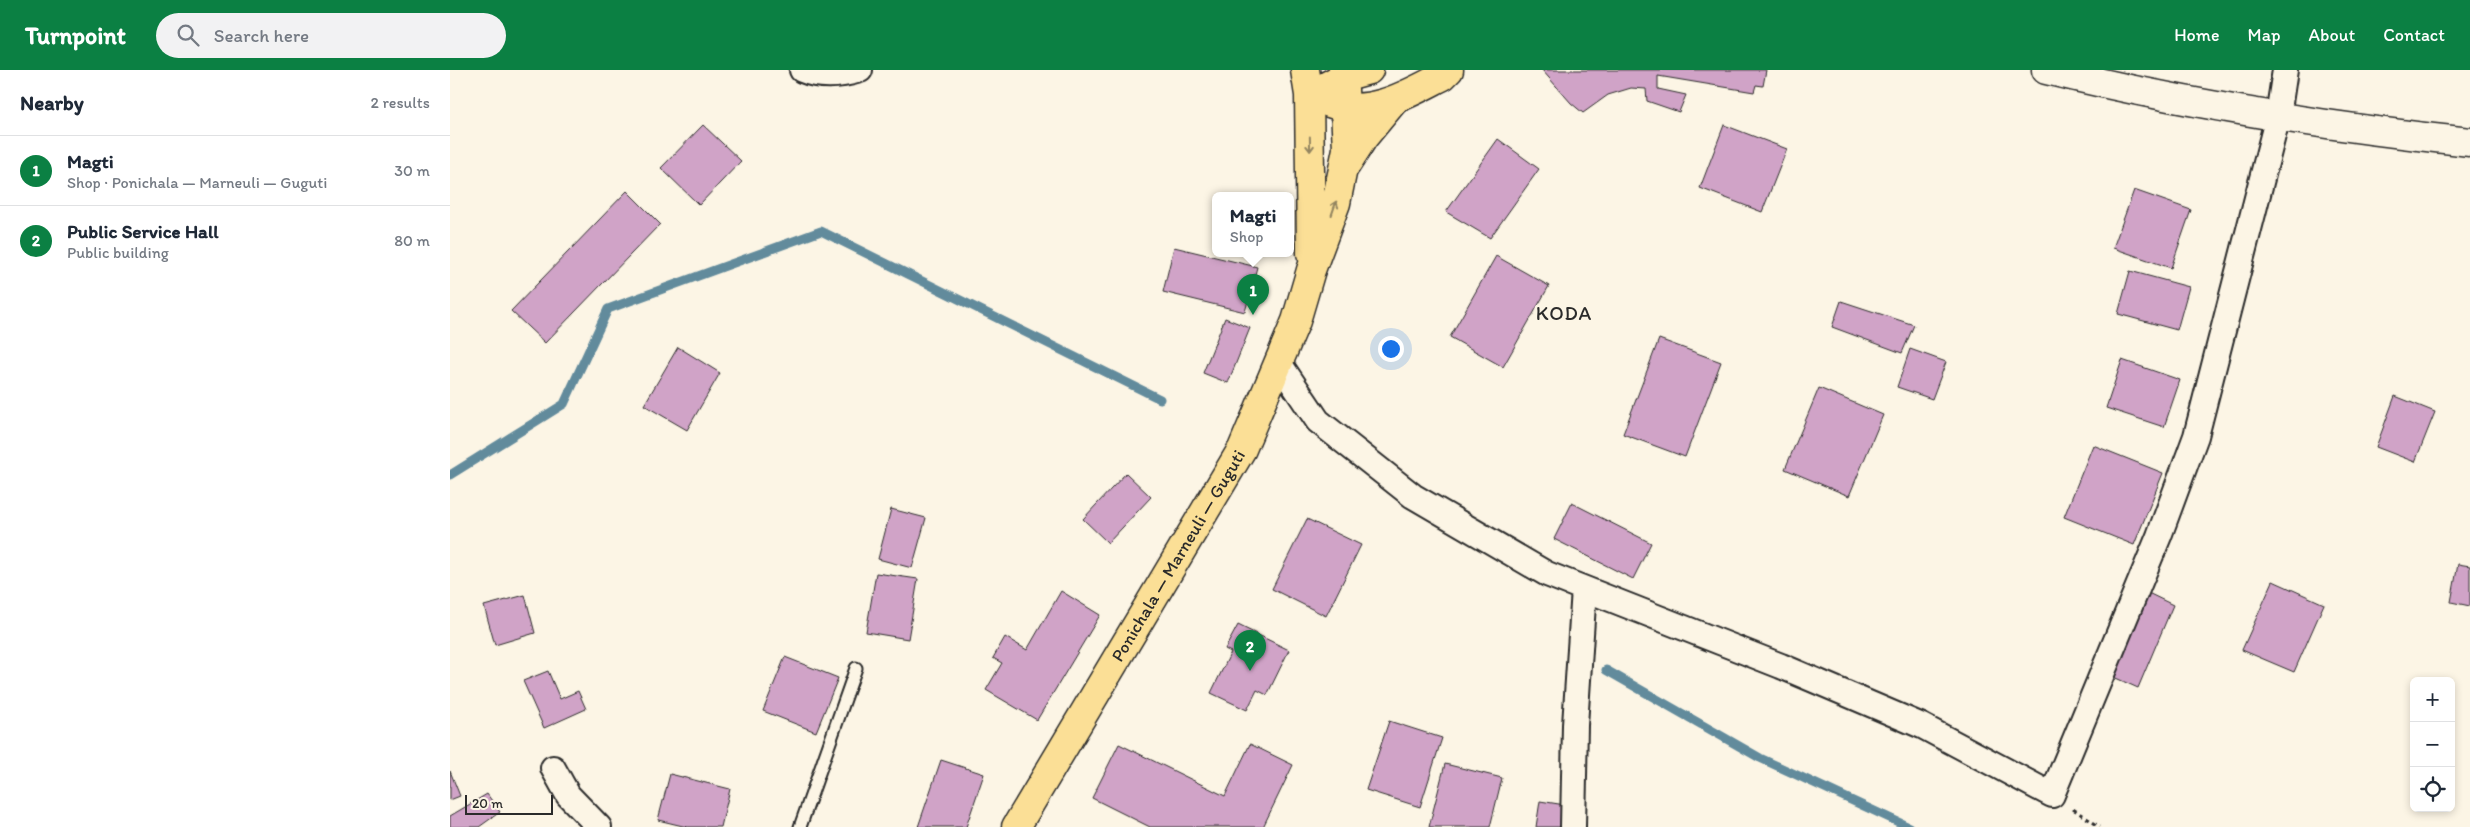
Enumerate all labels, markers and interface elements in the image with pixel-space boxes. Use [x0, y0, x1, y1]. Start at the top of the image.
search box [156, 13, 506, 58]
text: Turnpoint [25, 21, 126, 50]
icon: search [174, 21, 202, 49]
text: Search here [214, 24, 309, 47]
text: Home [2174, 24, 2220, 46]
text: Map [2248, 24, 2281, 46]
text: About [2309, 24, 2355, 46]
text: Contact [2383, 24, 2445, 46]
text: Nearby [20, 90, 84, 115]
text: 2 results [370, 93, 430, 112]
one-way arrow [1305, 136, 1314, 152]
text: Magti [67, 150, 114, 173]
text: 1 [32, 161, 40, 180]
text: 30 m [394, 161, 430, 180]
text: Shop · Ponichala — Marneuli — Guguti [67, 173, 327, 192]
popup [1212, 192, 1294, 257]
one-way arrow [1330, 200, 1339, 216]
text: Magti [1230, 204, 1276, 227]
text: Public Service Hall [67, 220, 219, 243]
text: Shop [1230, 227, 1263, 246]
text: 2 [32, 231, 40, 250]
text: 80 m [394, 231, 430, 250]
text: Public building [67, 243, 169, 262]
pin: 1 [1237, 274, 1269, 315]
district label: KODA [1536, 301, 1592, 325]
your location [1378, 336, 1404, 362]
street label: Ponichala — Marneuli — Guguti [1106, 446, 1250, 666]
pin: 2 [1234, 630, 1266, 671]
map controls [2410, 677, 2455, 812]
button: + [2410, 677, 2455, 722]
button: − [2410, 722, 2455, 767]
button: locate [2410, 767, 2455, 812]
scale bar [465, 792, 552, 815]
text: 20 m [472, 795, 503, 812]

